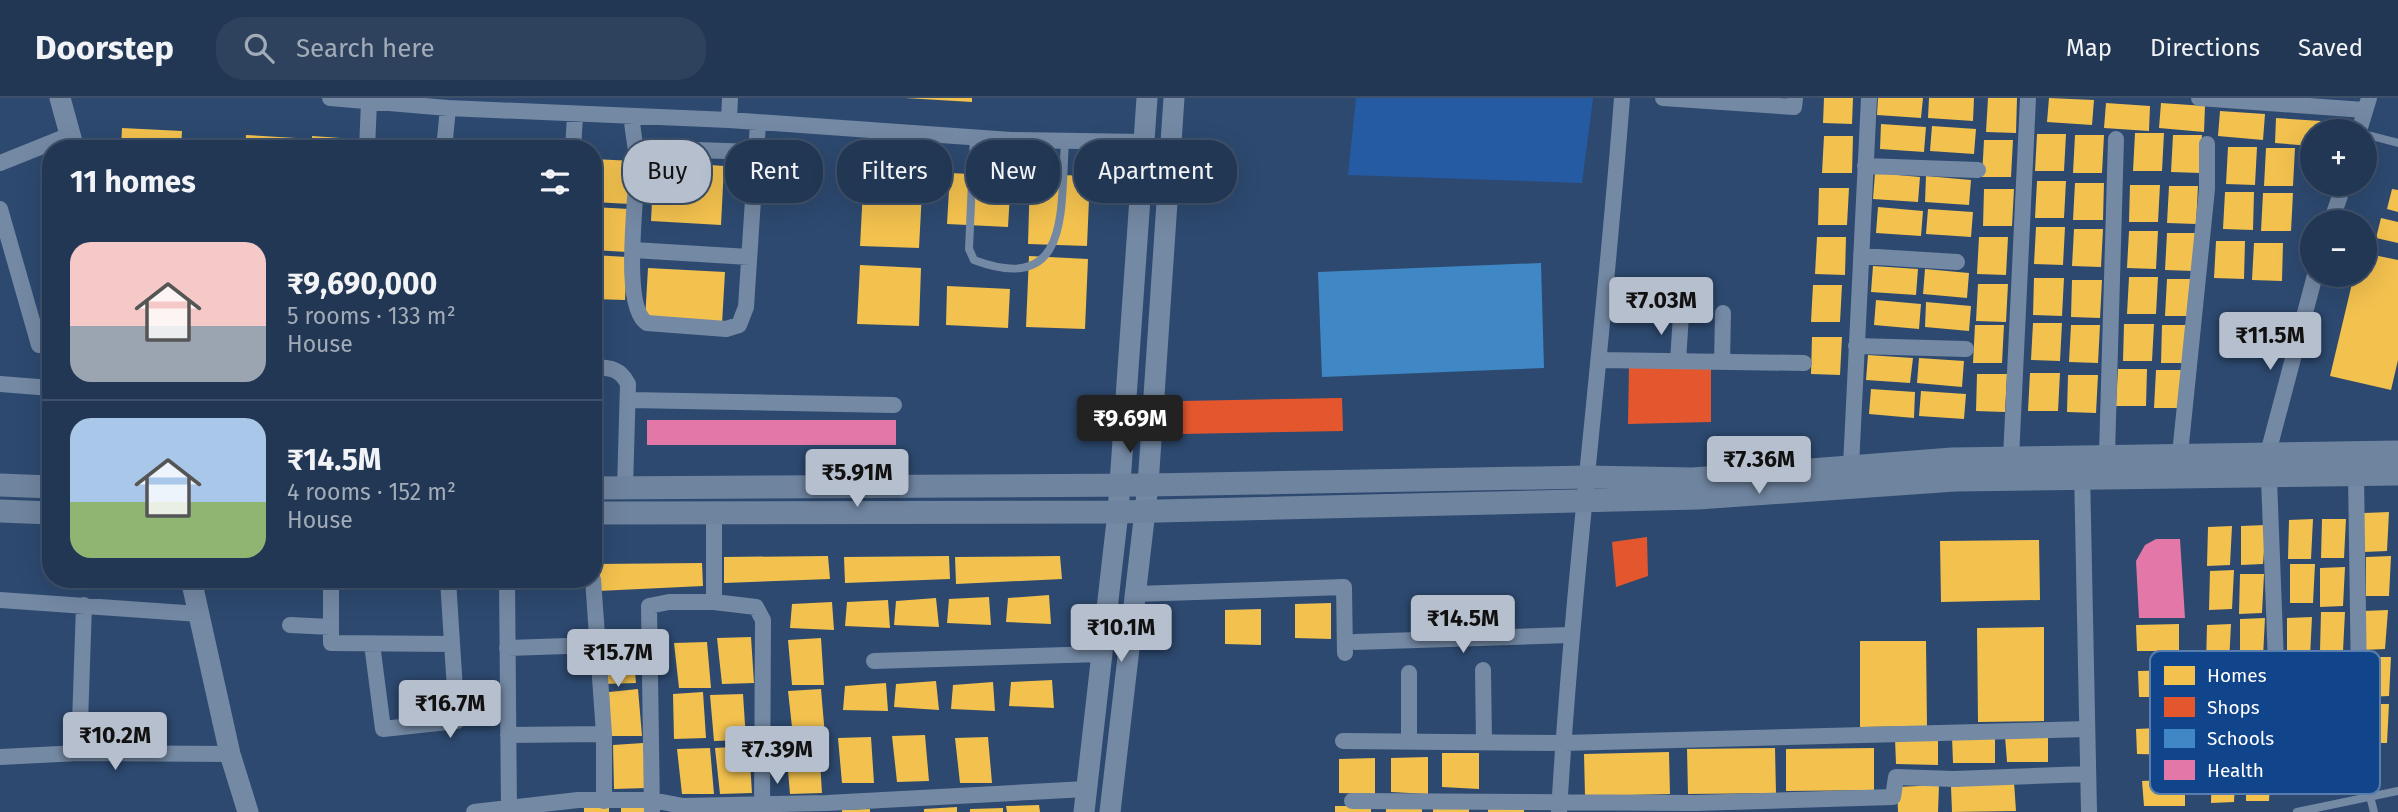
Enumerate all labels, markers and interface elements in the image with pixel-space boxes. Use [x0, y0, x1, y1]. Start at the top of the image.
search box [216, 17, 706, 80]
text: Doorstep [35, 28, 174, 68]
icon: search [240, 29, 278, 67]
text: Search here [296, 33, 435, 64]
text: Map [2066, 34, 2112, 62]
text: Directions [2150, 34, 2260, 62]
text: Saved [2298, 34, 2363, 62]
map controls [2300, 119, 2377, 287]
button: + [2300, 119, 2377, 196]
chip: Buy [623, 140, 711, 203]
chip: Rent [725, 140, 823, 203]
chip: Filters [837, 140, 952, 203]
chip: New [966, 140, 1060, 203]
chip: Apartment [1074, 140, 1237, 203]
icon: filters [536, 163, 574, 201]
text: 11 homes [70, 164, 196, 200]
button: − [2300, 210, 2377, 287]
text: ₹9,690,000 [287, 266, 437, 302]
icon: home [126, 270, 210, 354]
pin: ₹7.03M [1604, 278, 1718, 337]
text: ₹7.03M [1625, 286, 1697, 314]
text: 5 rooms · 133 m² [287, 302, 456, 330]
pin: ₹11.5M [2213, 313, 2327, 372]
text: ₹11.5M [2235, 321, 2305, 349]
text: House [287, 330, 353, 358]
pin: ₹9.69M [1073, 396, 1187, 455]
text: ₹9.69M [1093, 404, 1167, 432]
pin: ₹7.36M [1702, 436, 1816, 496]
text: ₹14.5M [287, 442, 381, 478]
text: ₹7.36M [1723, 445, 1795, 473]
icon: home [126, 446, 210, 530]
pin: ₹5.91M [800, 450, 914, 509]
text: ₹5.91M [822, 458, 892, 486]
text: 4 rooms · 152 m² [287, 478, 456, 506]
text: House [287, 506, 353, 534]
pin: ₹14.5M [1406, 596, 1520, 655]
pin: ₹10.1M [1064, 604, 1178, 664]
text: ₹14.5M [1427, 604, 1499, 632]
text: ₹10.1M [1087, 613, 1155, 641]
pin: ₹15.7M [561, 630, 675, 689]
text: ₹15.7M [583, 638, 653, 666]
legend [2150, 651, 2380, 794]
text: Homes [2207, 664, 2267, 687]
pin: ₹16.7M [393, 680, 507, 740]
text: ₹16.7M [415, 689, 485, 717]
text: Shops [2207, 696, 2260, 719]
pin: ₹10.2M [58, 712, 172, 772]
text: ₹10.2M [79, 721, 151, 749]
pin: ₹7.39M [720, 726, 834, 786]
text: Schools [2207, 727, 2274, 750]
text: ₹7.39M [741, 735, 813, 763]
text: Health [2207, 759, 2264, 782]

